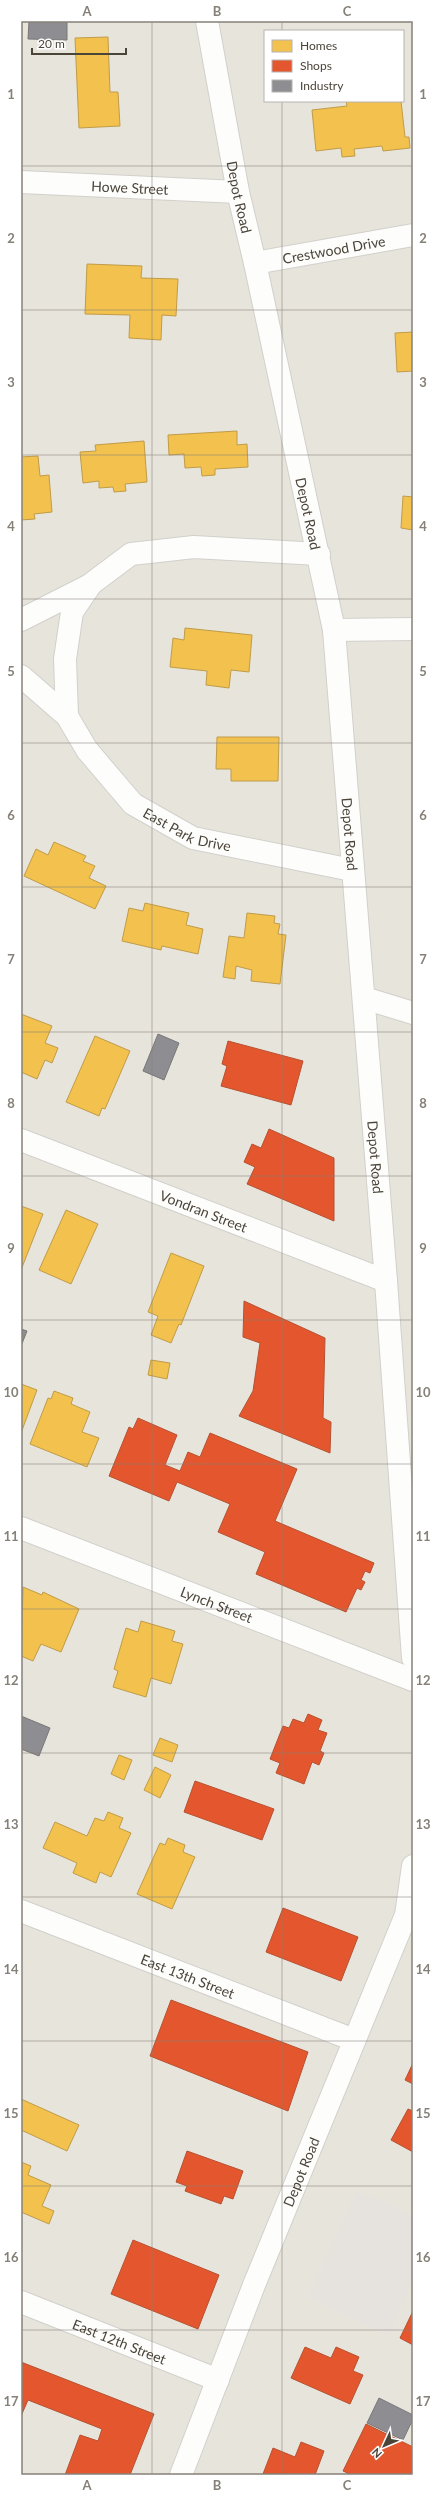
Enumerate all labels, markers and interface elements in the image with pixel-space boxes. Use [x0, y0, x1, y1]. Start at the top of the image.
text: A [81, 3, 92, 19]
text: B [213, 3, 222, 19]
text: C [343, 3, 352, 19]
scale bar [32, 30, 126, 56]
legend [264, 30, 404, 102]
text: 20 m [38, 36, 65, 51]
text: Homes [300, 38, 337, 53]
text: Shops [300, 58, 332, 73]
text: Industry [300, 78, 344, 93]
text: 1 [7, 86, 15, 102]
text: 1 [419, 86, 427, 102]
street label: Depot Road [224, 160, 256, 235]
street label: Howe Street [91, 177, 169, 197]
text: 2 [7, 230, 15, 246]
text: 2 [419, 230, 427, 246]
street label: Crestwood Drive [281, 232, 387, 267]
text: 3 [7, 374, 15, 390]
text: 3 [419, 374, 427, 390]
street label: Depot Road [293, 476, 325, 551]
text: 4 [7, 518, 15, 534]
text: 4 [419, 518, 427, 534]
text: 5 [7, 663, 15, 679]
text: 5 [419, 663, 427, 679]
street label: Depot Road [339, 797, 362, 871]
street label: East Park Drive [141, 803, 233, 854]
text: 6 [7, 807, 15, 823]
text: 6 [419, 807, 427, 823]
text: 7 [7, 951, 15, 967]
text: 7 [419, 951, 427, 967]
text: 8 [7, 1095, 15, 1111]
text: 8 [419, 1095, 427, 1111]
street label: Depot Road [365, 1120, 387, 1194]
street label: Vondran Street [158, 1186, 250, 1235]
text: 9 [7, 1240, 15, 1256]
text: 9 [419, 1240, 427, 1256]
text: 10 [3, 1384, 19, 1400]
text: 10 [415, 1384, 431, 1400]
text: 11 [3, 1528, 19, 1544]
text: 11 [415, 1528, 431, 1544]
street label: Lynch Street [178, 1582, 255, 1626]
text: 12 [3, 1672, 19, 1688]
text: 12 [415, 1672, 431, 1688]
text: 13 [3, 1816, 19, 1832]
text: 13 [415, 1816, 431, 1832]
street label: East 13th Street [139, 1950, 237, 2002]
text: 14 [3, 1961, 19, 1977]
text: 14 [415, 1961, 431, 1977]
text: 15 [3, 2105, 19, 2121]
text: 15 [415, 2105, 431, 2121]
street label: Depot Road [279, 2135, 322, 2209]
text: 16 [3, 2249, 19, 2265]
text: 16 [415, 2249, 431, 2265]
street label: East 12th Street [70, 2315, 169, 2367]
text: 17 [3, 2393, 19, 2409]
text: 17 [415, 2393, 431, 2409]
north arrow [364, 2426, 404, 2466]
text: N [369, 2446, 384, 2461]
text: A [81, 2477, 92, 2493]
text: B [213, 2477, 222, 2493]
text: C [343, 2477, 352, 2493]

